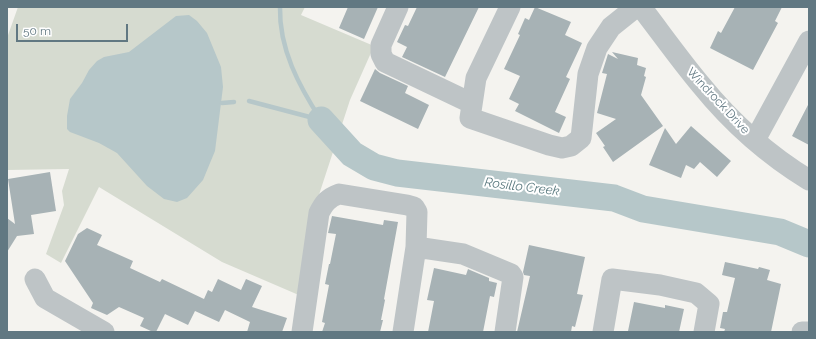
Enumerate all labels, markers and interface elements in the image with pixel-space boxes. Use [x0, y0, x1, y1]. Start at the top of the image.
scale bar [18, 16, 130, 42]
text: 50 m [23, 24, 51, 38]
street label: Windrock Drive [684, 65, 752, 137]
water label: Rosillo Creek [484, 175, 560, 199]

